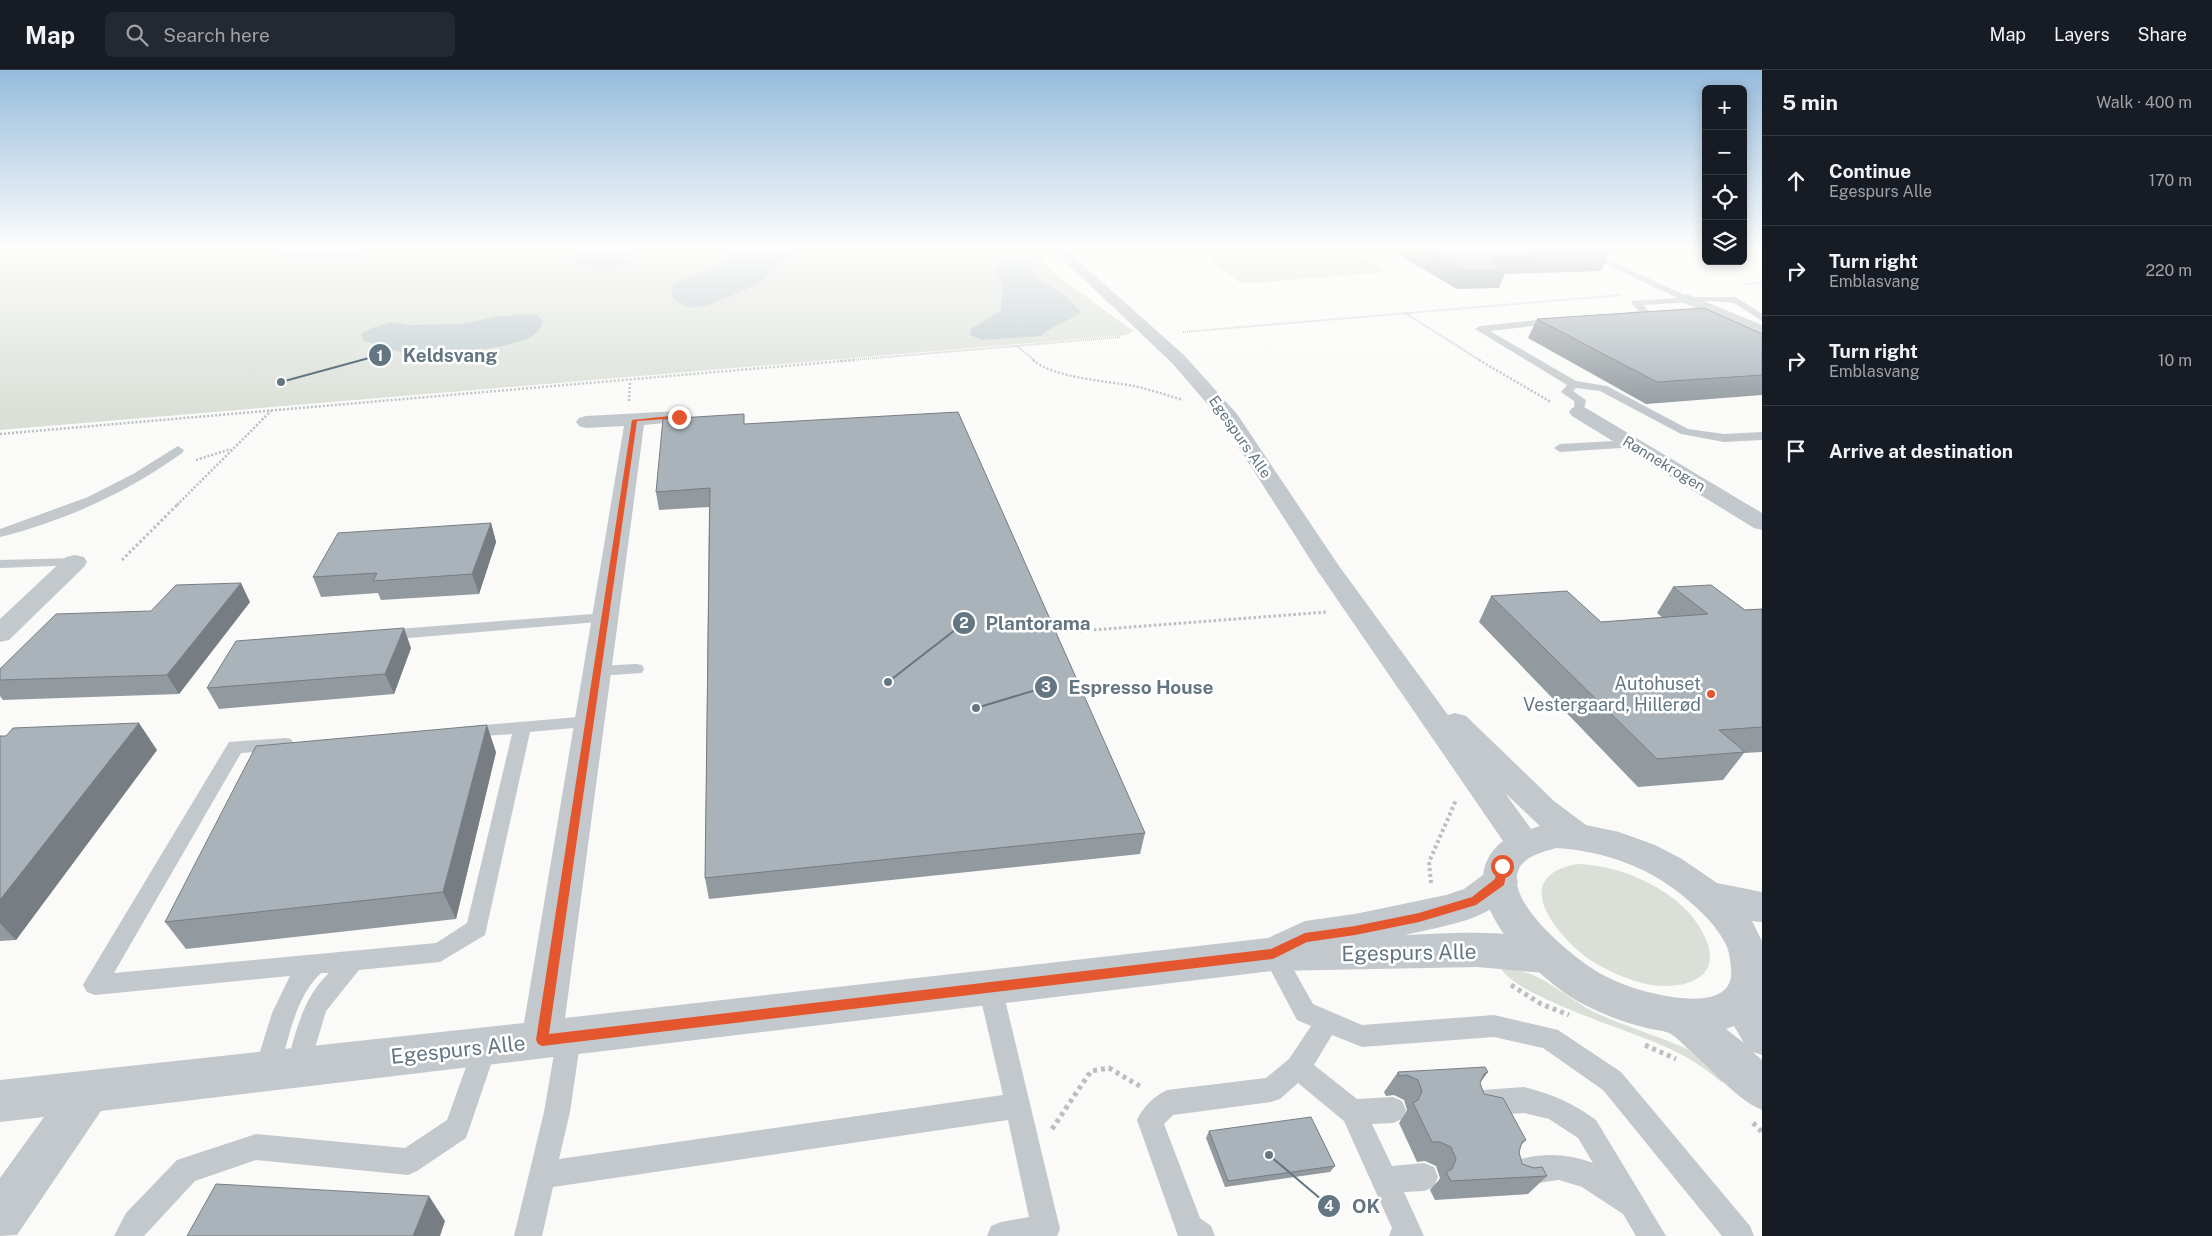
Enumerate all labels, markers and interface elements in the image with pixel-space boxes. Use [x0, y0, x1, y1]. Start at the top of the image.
search box [105, 12, 455, 57]
text: Map [25, 21, 75, 49]
icon: search [123, 21, 151, 49]
text: Search here [163, 24, 270, 46]
text: Map [1990, 24, 2026, 45]
text: Layers [2054, 24, 2110, 45]
text: Share [2138, 24, 2187, 45]
map controls [1702, 85, 1747, 265]
button: + [1702, 85, 1747, 130]
text: 5 min [1782, 90, 1838, 115]
text: Walk · 400 m [2096, 93, 2192, 112]
button: − [1702, 130, 1747, 175]
text: Continue [1829, 160, 1911, 182]
icon: ahead [1782, 167, 1810, 195]
text: 170 m [2149, 171, 2192, 190]
button: locate [1702, 175, 1747, 220]
text: Egespurs Alle [1829, 182, 1932, 201]
button: layers [1702, 220, 1747, 265]
text: Turn right [1829, 250, 1918, 272]
icon: right [1782, 257, 1810, 285]
text: 220 m [2145, 261, 2192, 280]
text: Emblasvang [1829, 272, 1920, 291]
callout: Keldsvang [367, 338, 507, 372]
text: Turn right [1829, 340, 1918, 362]
text: Keldsvang [403, 344, 497, 366]
text: 1 [377, 347, 383, 364]
icon: right [1782, 347, 1810, 375]
text: 10 m [2158, 351, 2192, 370]
text: Emblasvang [1829, 362, 1920, 381]
street label: Egespurs Alle [1206, 392, 1275, 481]
route end [668, 406, 691, 429]
street label: Rønnekrogen [1620, 432, 1709, 495]
icon: arrive [1782, 437, 1810, 465]
text: Arrive at destination [1829, 440, 2013, 462]
callout: Plantorama [951, 606, 1101, 640]
text: Plantorama [986, 612, 1090, 634]
text: 2 [959, 614, 969, 631]
callout: Espresso House [1034, 670, 1223, 704]
place label: Autohuset Vestergaard, Hillerød [1523, 673, 1701, 715]
text: Espresso House [1069, 676, 1213, 698]
text: 3 [1041, 678, 1051, 695]
marker: Autohuset Vestergaard, Hillerød [1705, 688, 1717, 700]
route start [1491, 855, 1514, 878]
street label: Egespurs Alle [1341, 939, 1477, 966]
street label: Egespurs Alle [389, 1030, 526, 1069]
callout: OK [1317, 1189, 1390, 1223]
text: OK [1352, 1195, 1380, 1217]
text: 4 [1324, 1197, 1334, 1214]

